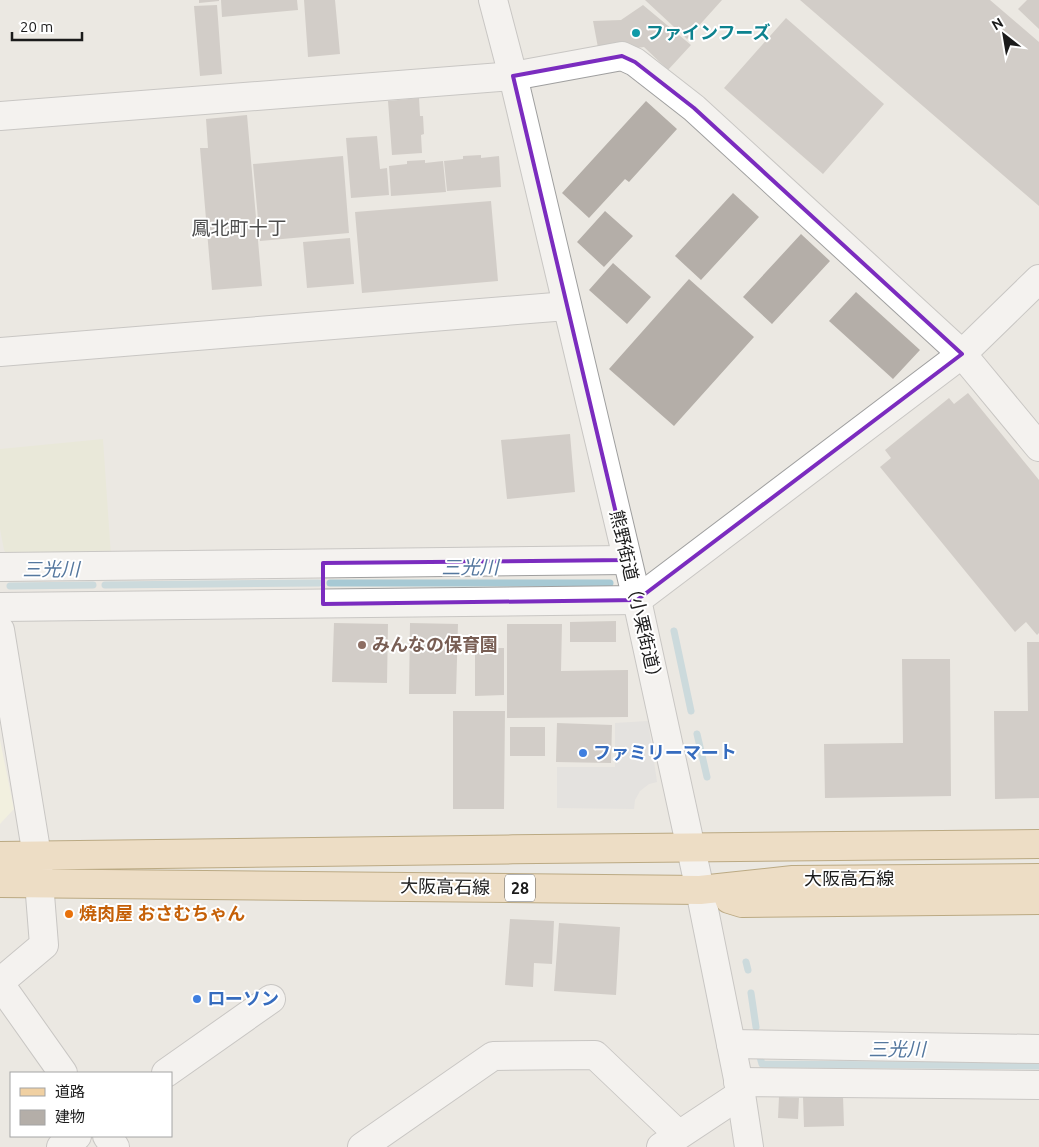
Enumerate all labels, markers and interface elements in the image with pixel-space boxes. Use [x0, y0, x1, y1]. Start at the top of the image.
scale bar [12, 10, 82, 42]
north arrow [979, 10, 1029, 60]
text: N [989, 14, 1006, 33]
text: 20 m [20, 18, 53, 35]
place label: ファインフーズ [646, 22, 771, 42]
marker: ファインフーズ [630, 27, 642, 39]
district label: 鳳北町十丁 [191, 217, 287, 239]
street label: 熊野街道（小栗街道） [607, 508, 667, 688]
water label: 三光川 [441, 556, 500, 578]
water label: 三光川 [22, 558, 81, 580]
place label: みんなの保育園 [372, 634, 498, 654]
marker: みんなの保育園 [356, 639, 368, 651]
place label: ファミリーマート [593, 742, 737, 762]
marker: ファミリーマート [577, 747, 589, 759]
street label: 大阪高石線 [804, 868, 894, 888]
road number: 28 [505, 874, 535, 901]
street label: 大阪高石線 [400, 875, 490, 897]
place label: 焼肉屋 おさむちゃん [79, 903, 245, 923]
marker: 焼肉屋 おさむちゃん [63, 908, 75, 920]
place label: ローソン [207, 988, 279, 1008]
marker: ローソン [191, 993, 203, 1005]
water label: 三光川 [868, 1038, 927, 1060]
legend [10, 1072, 172, 1137]
text: 道路 [55, 1083, 85, 1100]
text: 建物 [55, 1108, 85, 1125]

